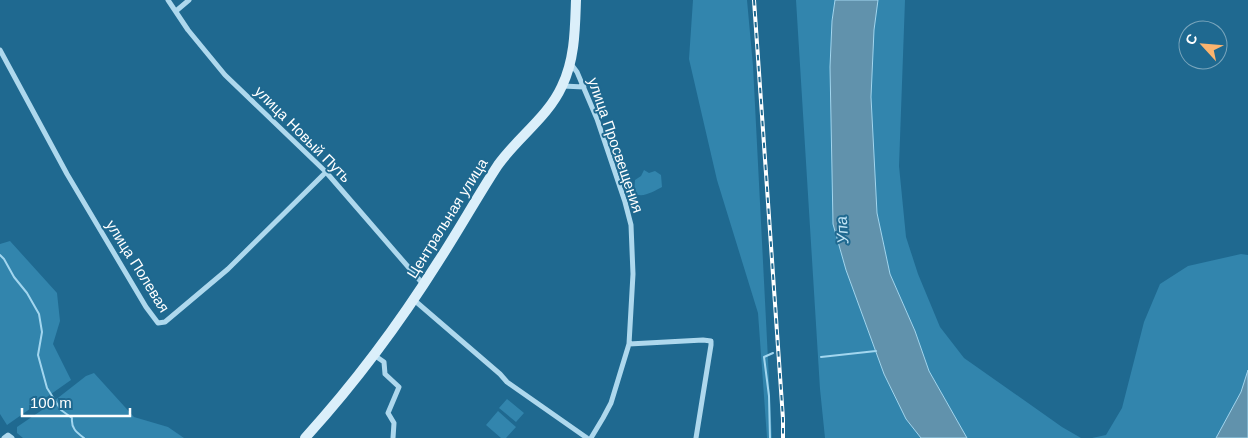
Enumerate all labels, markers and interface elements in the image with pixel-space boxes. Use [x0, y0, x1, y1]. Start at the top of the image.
north arrow [1178, 20, 1228, 70]
text: С [1182, 31, 1201, 47]
street label: улица Просвещения [585, 75, 647, 215]
street label: улица Новый Путь [251, 82, 355, 186]
street label: Центральная улица [403, 154, 491, 281]
water label: Упа [833, 215, 852, 245]
street label: улица Полевая [103, 217, 173, 315]
scale bar [22, 386, 130, 418]
text: 100 m [30, 394, 72, 411]

